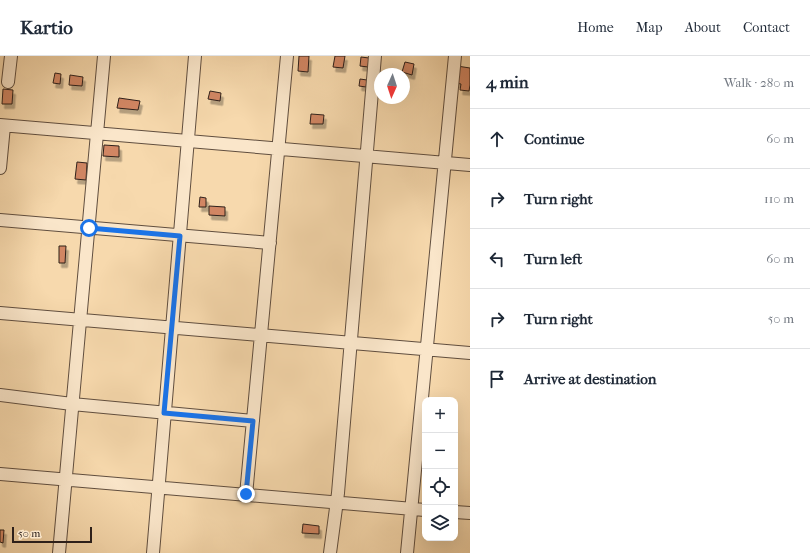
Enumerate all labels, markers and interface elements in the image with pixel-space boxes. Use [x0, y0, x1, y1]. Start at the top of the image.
text: Kartio [20, 17, 73, 39]
text: Home [577, 19, 614, 36]
text: Map [636, 19, 663, 36]
text: About [685, 19, 721, 36]
text: Contact [743, 19, 790, 36]
north arrow [374, 68, 410, 104]
text: 4 min [486, 72, 529, 92]
text: Walk · 280 m [724, 75, 794, 90]
icon: ahead [486, 128, 508, 150]
text: Continue [524, 130, 584, 148]
text: 60 m [766, 131, 794, 146]
icon: right [486, 188, 508, 210]
text: Turn right [524, 190, 593, 208]
text: 110 m [764, 191, 794, 206]
route start [80, 219, 98, 237]
icon: left [486, 248, 508, 270]
text: Turn left [524, 250, 582, 268]
text: 60 m [766, 251, 794, 266]
icon: right [486, 308, 508, 330]
text: Turn right [524, 310, 593, 328]
text: 50 m [768, 311, 794, 326]
icon: arrive [486, 368, 508, 390]
text: Arrive at destination [524, 370, 656, 388]
map controls [422, 397, 458, 541]
button: + [422, 397, 458, 433]
button: − [422, 433, 458, 469]
button: locate [422, 469, 458, 505]
route end [237, 485, 255, 503]
button: layers [422, 505, 458, 541]
scale bar [12, 525, 92, 544]
text: 50 m [18, 527, 40, 540]

